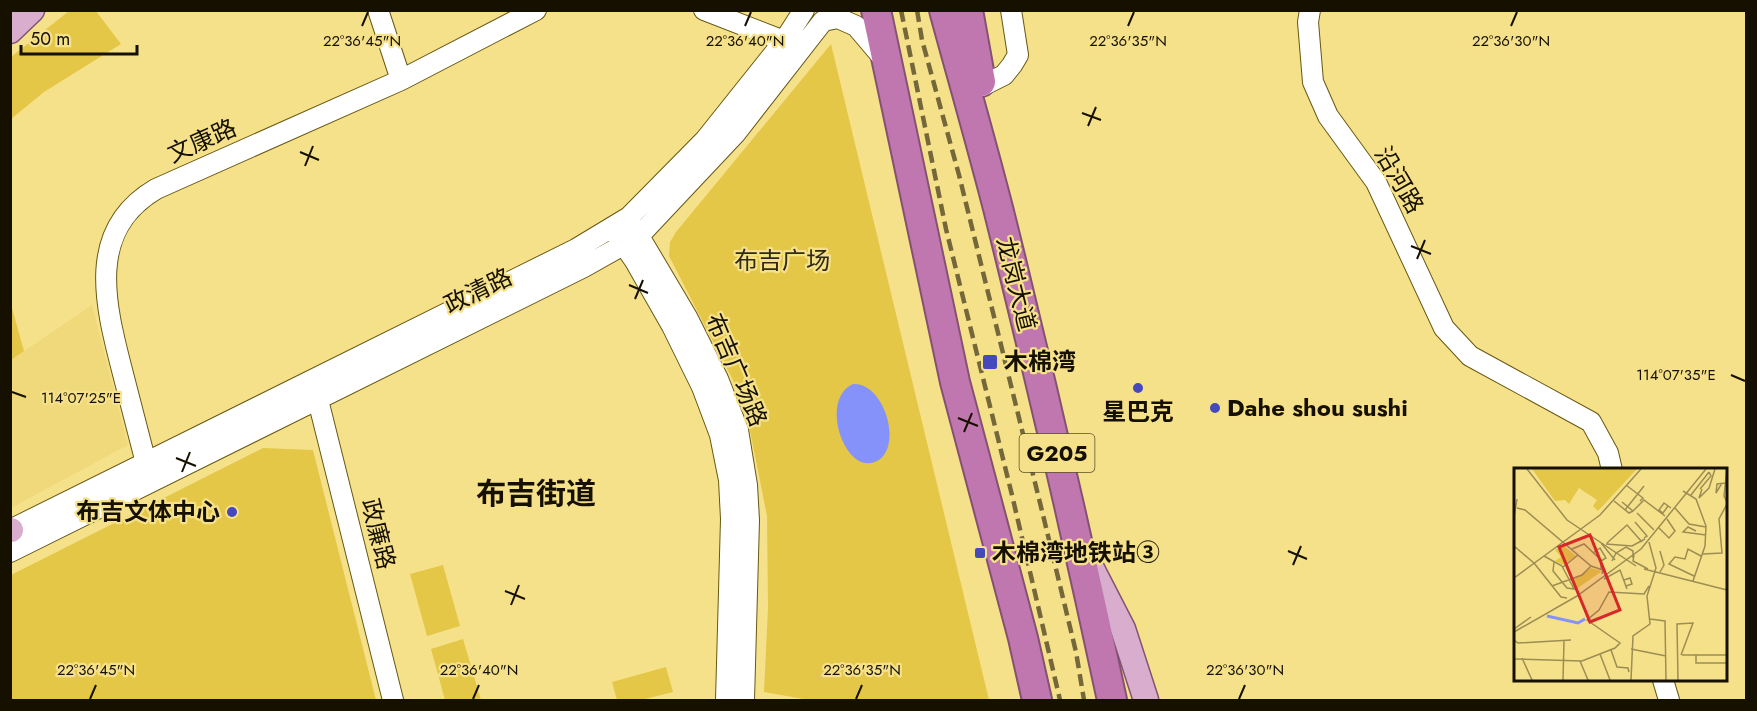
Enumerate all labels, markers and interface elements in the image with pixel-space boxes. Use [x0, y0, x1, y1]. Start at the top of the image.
scale bar [21, 18, 136, 56]
text: 50 m [30, 26, 70, 52]
text: 22°36'45"N [323, 30, 401, 52]
text: 22°36'40"N [706, 30, 784, 52]
text: 22°36'35"N [1089, 30, 1167, 52]
text: 22°36'30"N [1472, 30, 1550, 52]
street label: 文康路 [162, 110, 242, 171]
street label: 沿河路 [1366, 140, 1433, 220]
street label: 龙岗大道 [988, 233, 1045, 335]
park label: 布吉广场 [734, 243, 830, 278]
street label: 政清路 [438, 259, 518, 322]
street label: 布吉广场路 [697, 308, 776, 432]
place label: 木棉湾 [1004, 344, 1076, 379]
marker: 木棉湾 [981, 353, 999, 371]
text: 114°07'35"E [1636, 364, 1716, 386]
marker: 星巴克 [1131, 381, 1145, 395]
text: 114°07'25"E [41, 387, 121, 409]
place label: Dahe shou sushi [1227, 390, 1408, 425]
place label: 星巴克 [1102, 394, 1174, 429]
marker: Dahe shou sushi [1208, 401, 1222, 415]
road number: G205 [1020, 434, 1094, 472]
inset map [1514, 468, 1727, 681]
district label: 布吉街道 [476, 472, 596, 515]
place label: 布吉文体中心 [76, 494, 220, 529]
street label: 政廉路 [353, 495, 404, 573]
marker: 布吉文体中心 [225, 505, 239, 519]
place label: 木棉湾地铁站③ [992, 535, 1160, 570]
marker: 木棉湾地铁站③ [973, 546, 987, 560]
text: 22°36'45"N [57, 659, 135, 681]
text: 22°36'40"N [440, 659, 518, 681]
text: 22°36'35"N [823, 659, 901, 681]
text: 22°36'30"N [1206, 659, 1284, 681]

